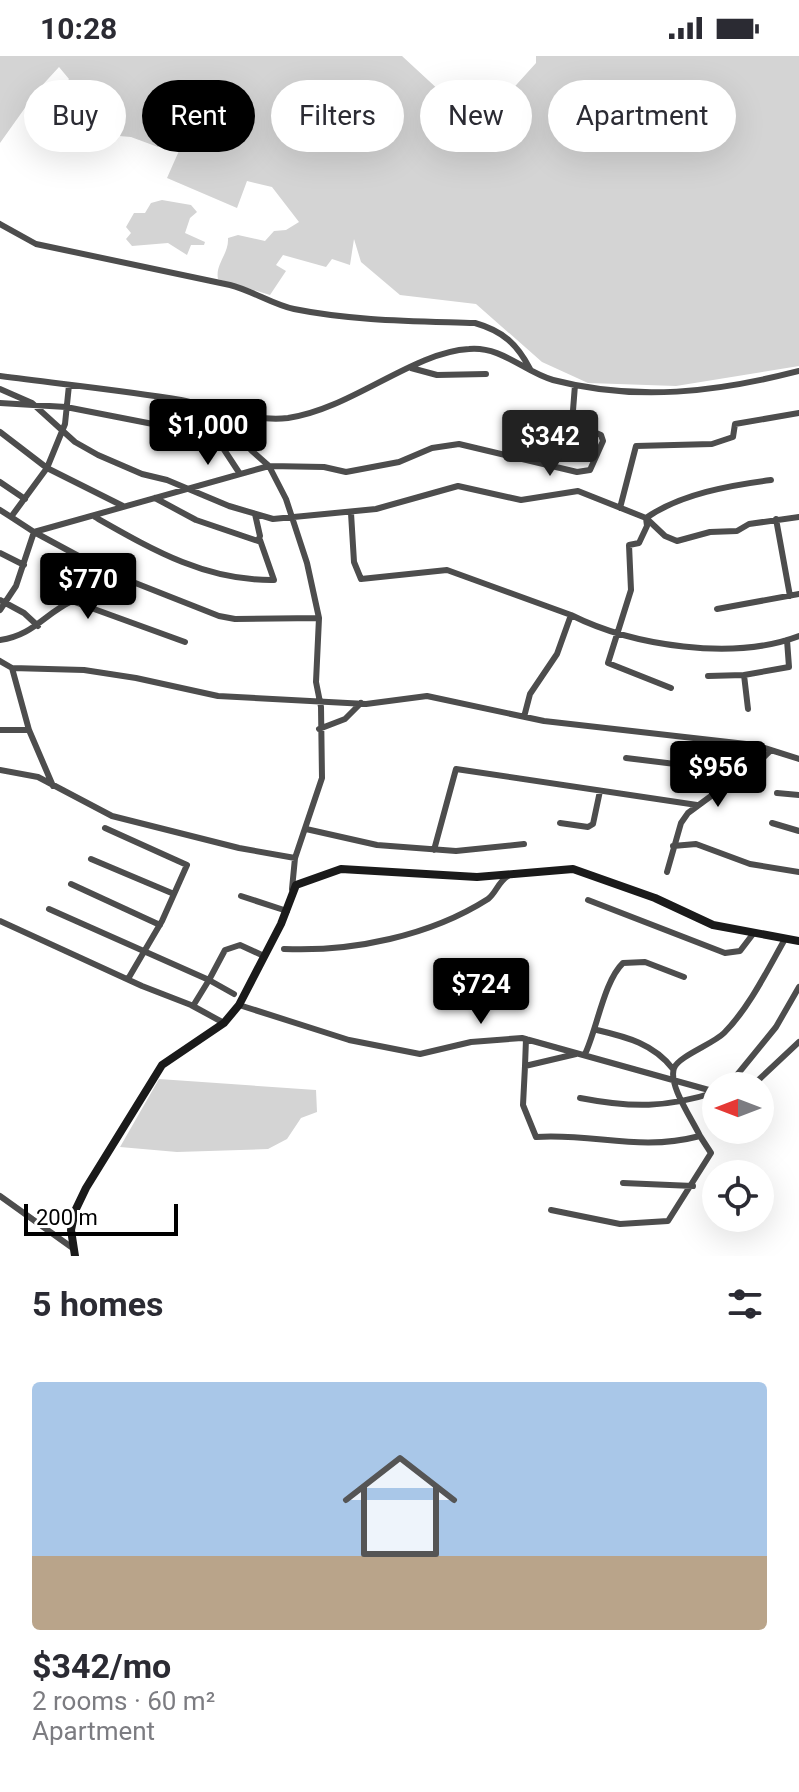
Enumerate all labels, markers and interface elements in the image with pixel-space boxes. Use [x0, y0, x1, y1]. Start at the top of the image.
text: 10:28 [40, 11, 117, 46]
chip: Buy [24, 80, 126, 152]
chip: Rent [142, 80, 255, 152]
chip: Filters [271, 80, 404, 152]
chip: New [420, 80, 532, 152]
chip: Apartment [548, 80, 736, 152]
pin: $1,000 [143, 399, 273, 467]
text: $1,000 [168, 410, 248, 440]
pin: $342 [503, 410, 597, 478]
text: $342 [520, 421, 580, 451]
pin: $770 [41, 553, 135, 621]
text: $770 [58, 564, 118, 594]
pin: $956 [671, 741, 765, 809]
text: $956 [688, 752, 748, 782]
pin: $724 [434, 958, 528, 1026]
text: $724 [451, 969, 511, 999]
north arrow [702, 1072, 774, 1144]
map controls [702, 1072, 774, 1232]
button: locate [702, 1160, 774, 1232]
scale bar [24, 1200, 178, 1236]
text: 200 m [36, 1205, 98, 1230]
icon: filters [723, 1282, 767, 1326]
text: 5 homes [32, 1284, 163, 1324]
icon: home [328, 1434, 472, 1578]
text: $342/mo [32, 1646, 171, 1686]
text: 2 rooms · 60 m² [32, 1686, 215, 1716]
text: Apartment [32, 1716, 155, 1746]

